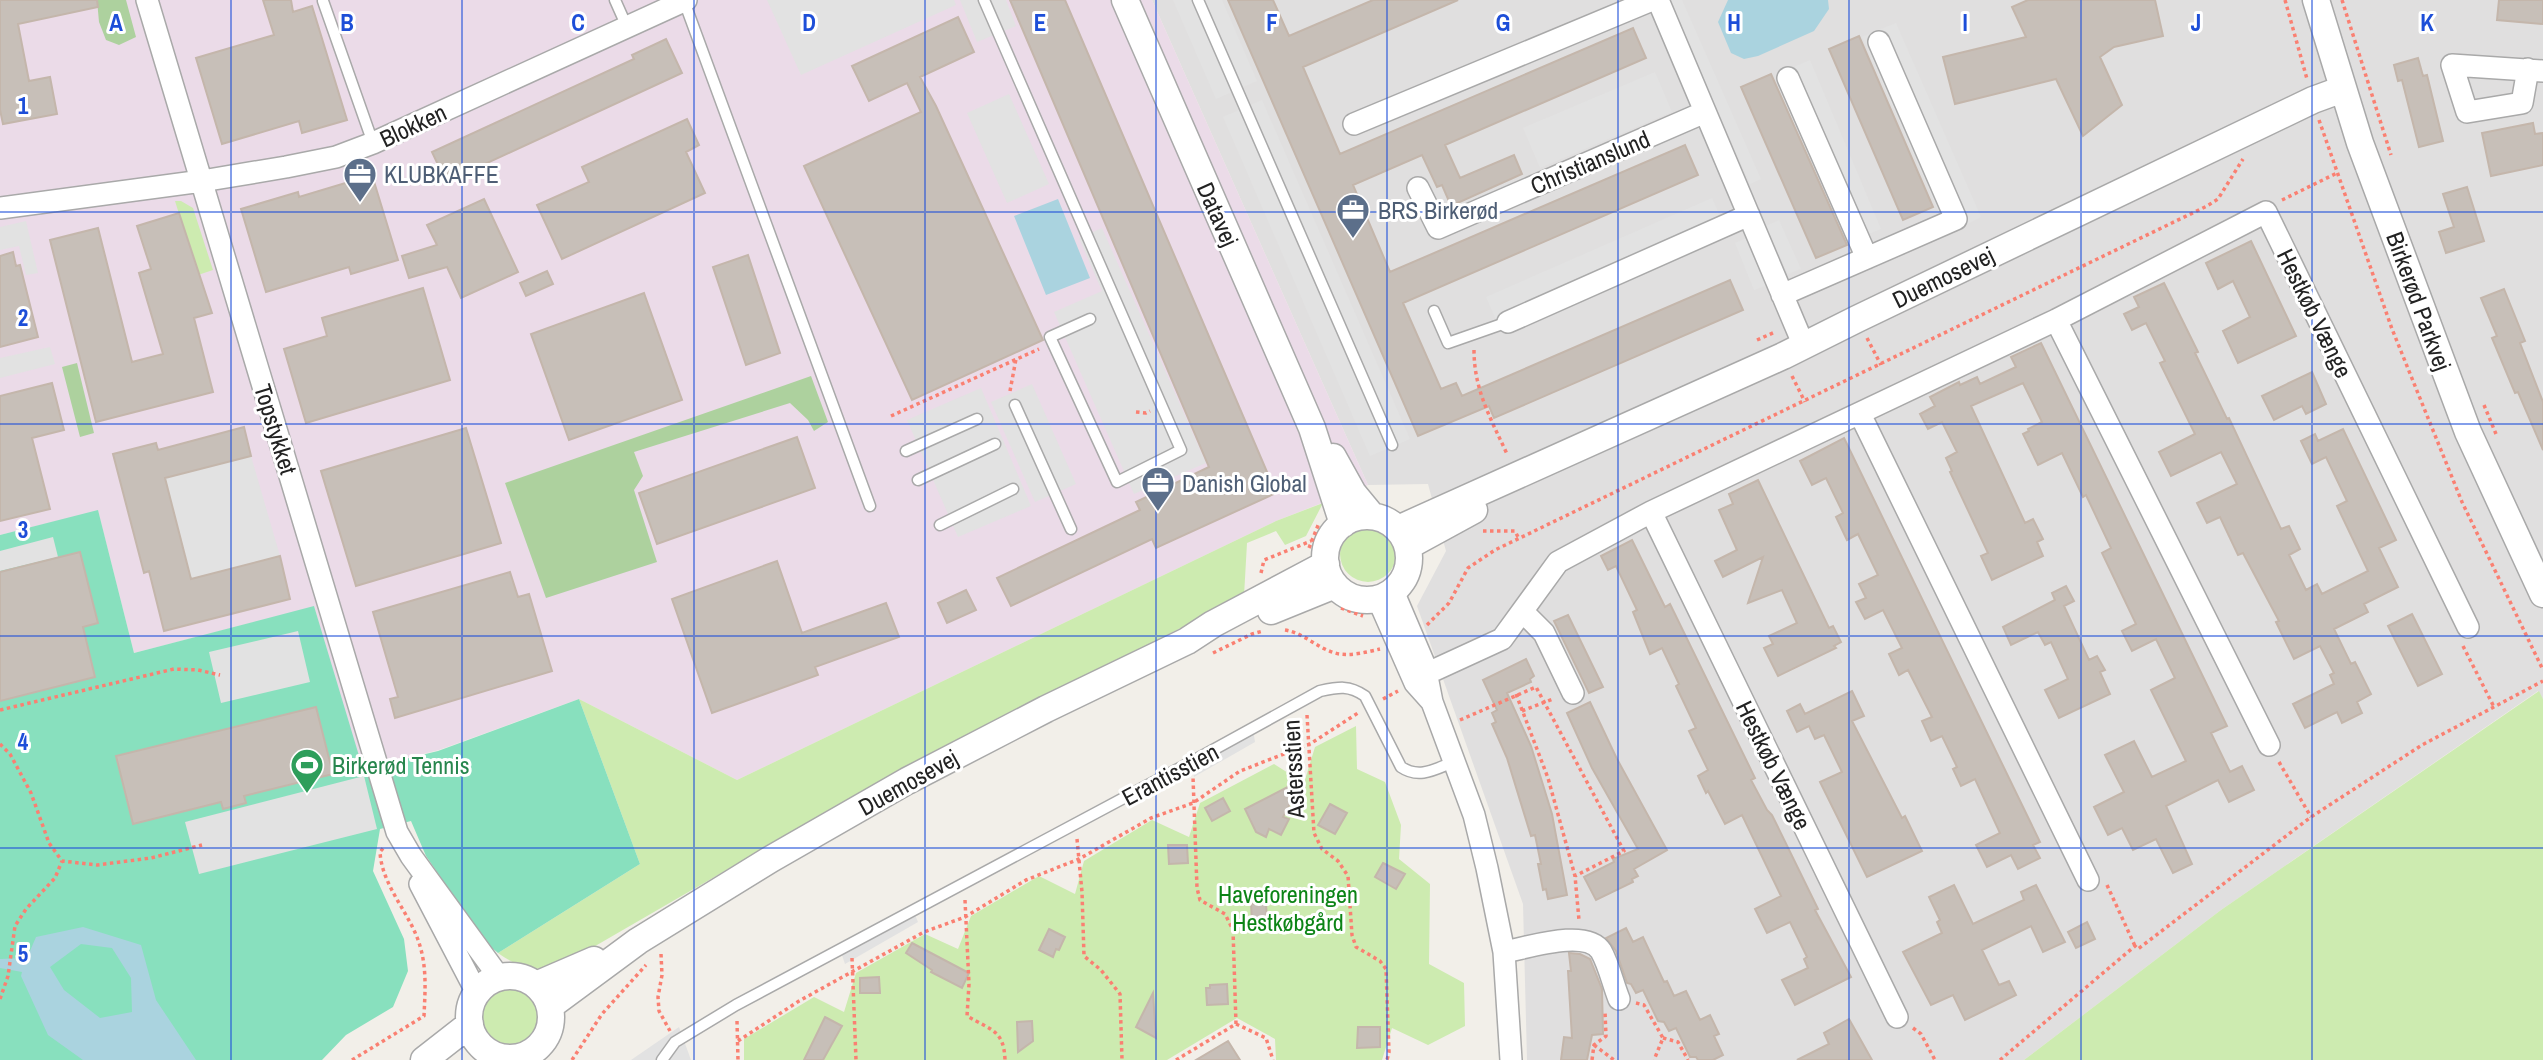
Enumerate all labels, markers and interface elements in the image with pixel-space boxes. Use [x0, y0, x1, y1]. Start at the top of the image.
text: A [109, 7, 123, 38]
text: B [340, 7, 354, 38]
text: C [571, 7, 585, 38]
text: D [802, 7, 816, 38]
text: E [1034, 7, 1046, 38]
text: F [1266, 7, 1278, 38]
text: G [1496, 7, 1510, 38]
text: H [1727, 7, 1741, 38]
text: I [1962, 7, 1968, 38]
text: J [2191, 7, 2201, 38]
text: K [2420, 7, 2434, 38]
text: 1 [18, 90, 29, 121]
street label: Blokken [375, 96, 451, 154]
street label: Christianslund [1525, 122, 1655, 202]
office icon: KLUBKAFFE [341, 155, 379, 204]
place label: KLUBKAFFE [384, 158, 499, 190]
street label: Datavej [1190, 177, 1246, 251]
office icon: BRS Birkerød [1334, 191, 1372, 240]
place label: BRS Birkerød [1378, 194, 1498, 226]
street label: Birkerød Parkvej [2379, 227, 2459, 375]
street label: Duemosevej [1887, 239, 1999, 315]
street label: Hestkøb Vænge [2270, 243, 2360, 383]
text: 2 [18, 302, 28, 333]
street label: Topstykket [247, 380, 305, 479]
office icon: Danish Global [1139, 464, 1177, 513]
place label: Danish Global [1182, 467, 1307, 499]
text: 3 [18, 514, 28, 545]
street label: Hestkøb Vænge [1729, 695, 1819, 835]
street label: Astersstien [1274, 719, 1312, 820]
text: 4 [18, 726, 29, 757]
street label: Erantisstien [1116, 735, 1224, 813]
street label: Duemosevej [852, 741, 964, 823]
sports icon: Birkerød Tennis [288, 746, 326, 795]
place label: Birkerød Tennis [332, 749, 470, 781]
park label: Haveforeningen Hestkøbgård [1218, 878, 1358, 938]
text: 5 [18, 938, 28, 969]

